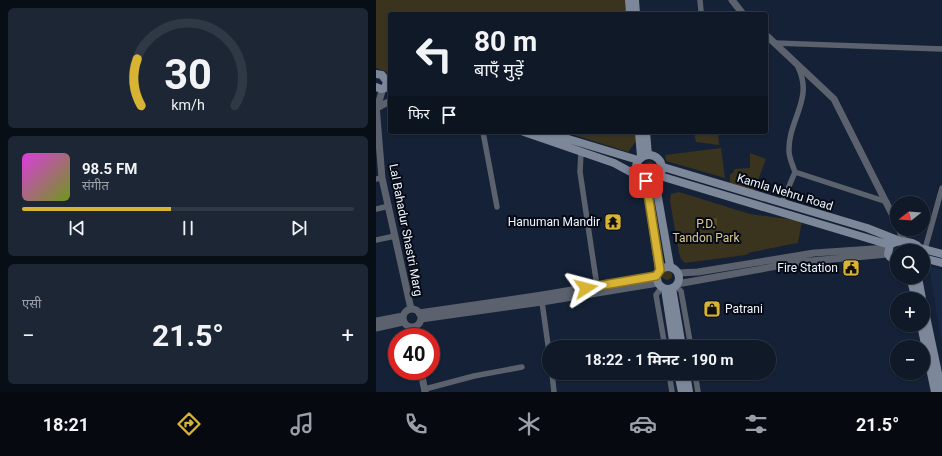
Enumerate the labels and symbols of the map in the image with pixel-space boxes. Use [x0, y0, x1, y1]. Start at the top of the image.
street label: Lal Bahadur Shastri Marg [386, 163, 426, 297]
pin [629, 164, 663, 198]
street label: Kamla Nehru Road [735, 171, 835, 213]
north arrow [890, 196, 930, 236]
temple icon: Hanuman Mandir [603, 212, 623, 232]
place label: Hanuman Mandir [508, 215, 600, 229]
park label: P.D. Tandon Park [672, 217, 740, 245]
public building icon: Fire Station [841, 258, 861, 278]
place label: Fire Station [777, 261, 838, 275]
position arrow [565, 267, 607, 309]
shop icon: Patrani [702, 299, 722, 319]
place label: Patrani [725, 302, 763, 316]
speed limit sign: 40 [388, 328, 440, 380]

